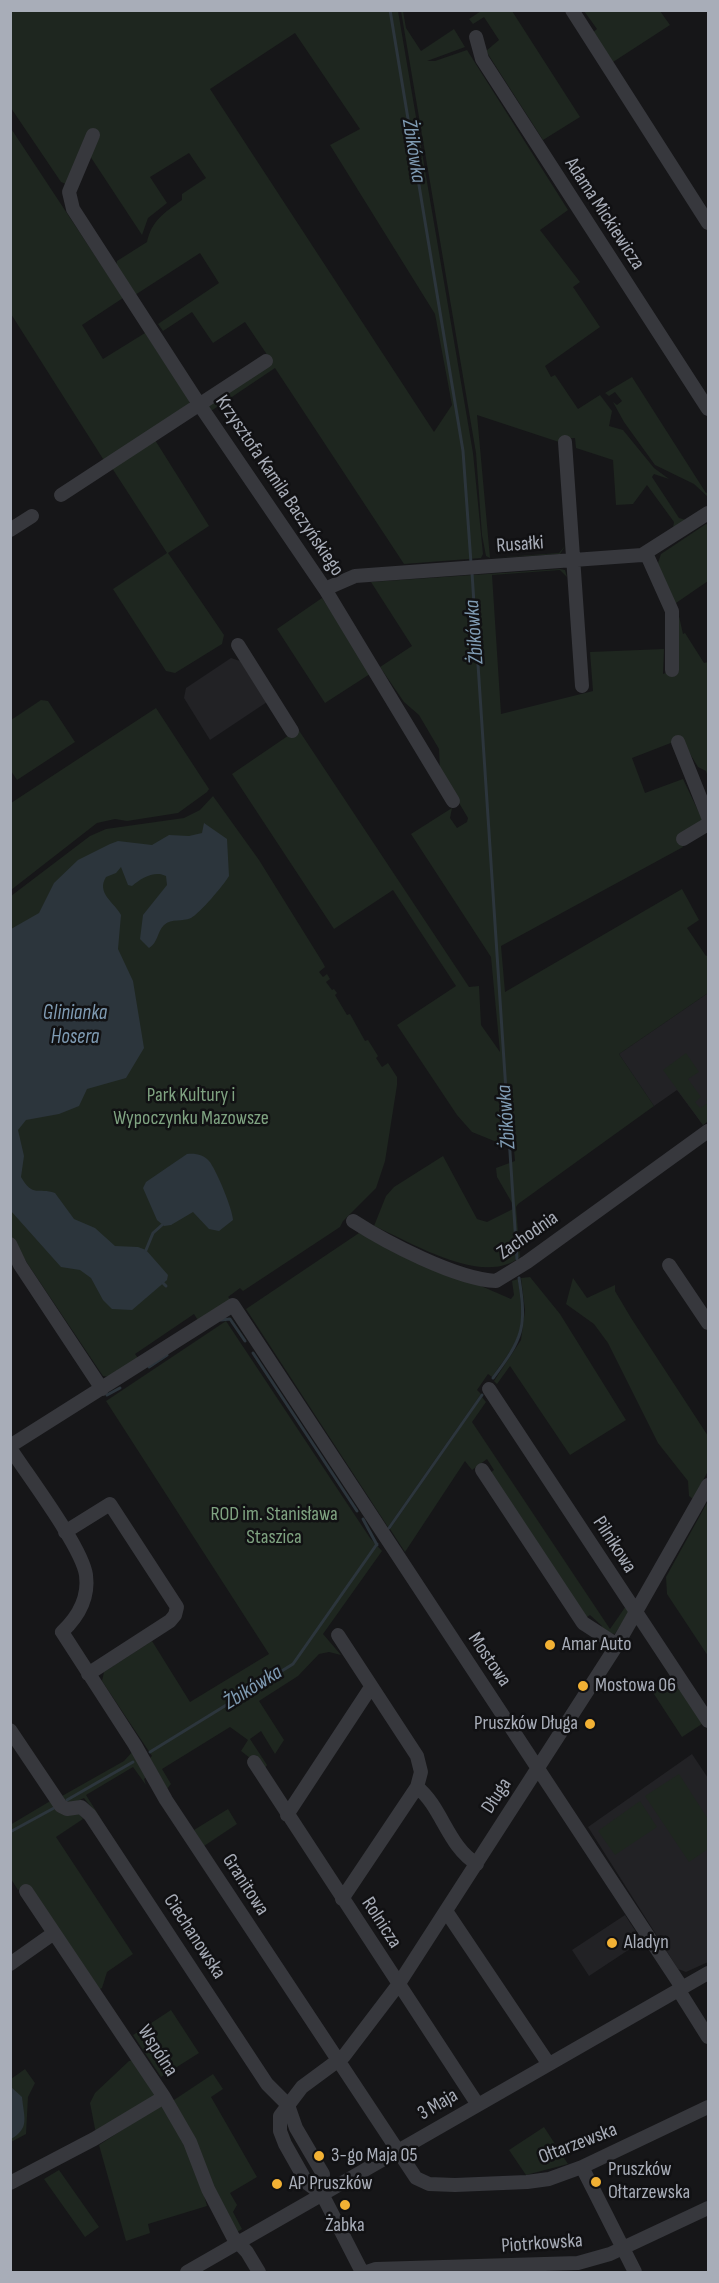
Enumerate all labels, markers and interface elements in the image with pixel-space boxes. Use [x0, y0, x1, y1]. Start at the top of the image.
water label: Żbikówka [396, 117, 430, 185]
street label: Adama Mickiewicza [559, 154, 649, 274]
street label: Krzysztofa Kamila Baczyńskiego [209, 391, 349, 581]
street label: Rusałki [495, 531, 545, 559]
water label: Żbikówka [460, 599, 490, 665]
water label: Glinianka Hosera [43, 1001, 107, 1051]
park label: Park Kultury i Wypoczynku Mazowsze [113, 1084, 269, 1131]
water label: Żbikówka [492, 1084, 522, 1150]
street label: Zachodnia [493, 1206, 563, 1266]
park label: ROD im. Stanisława Staszica [210, 1503, 338, 1550]
street label: Pilnikowa [587, 1512, 641, 1578]
street label: Mostowa [462, 1628, 516, 1692]
place label: Amar Auto [562, 1633, 632, 1657]
marker: Amar Auto [543, 1638, 557, 1652]
water label: Żbikówka [219, 1660, 287, 1716]
place label: Mostowa 06 [595, 1674, 676, 1698]
marker: Mostowa 06 [576, 1679, 590, 1693]
place label: Pruszków Długa [474, 1712, 578, 1736]
marker: Pruszków Długa [583, 1717, 597, 1731]
street label: Długa [477, 1774, 517, 1818]
street label: Granitowa [216, 1850, 274, 1920]
street label: Ciechanowska [158, 1890, 230, 1984]
street label: Rolnicza [356, 1893, 406, 1953]
place label: Aladyn [624, 1931, 669, 1955]
marker: Aladyn [605, 1936, 619, 1950]
street label: Wspólna [132, 2021, 182, 2081]
street label: 3 Maja [414, 2084, 462, 2126]
street label: Ołtarzewska [535, 2118, 621, 2170]
place label: 3-go Maja 05 [331, 2144, 418, 2168]
marker: 3-go Maja 05 [312, 2149, 326, 2163]
place label: Pruszków Ołtarzewska [608, 2158, 690, 2205]
place label: AP Pruszków [289, 2172, 373, 2196]
marker: Pruszków Ołtarzewska [589, 2175, 603, 2189]
marker: AP Pruszków [270, 2177, 284, 2191]
marker: Żabka [338, 2198, 352, 2212]
place label: Żabka [325, 2214, 365, 2238]
street label: Piotrkowska [500, 2229, 584, 2259]

